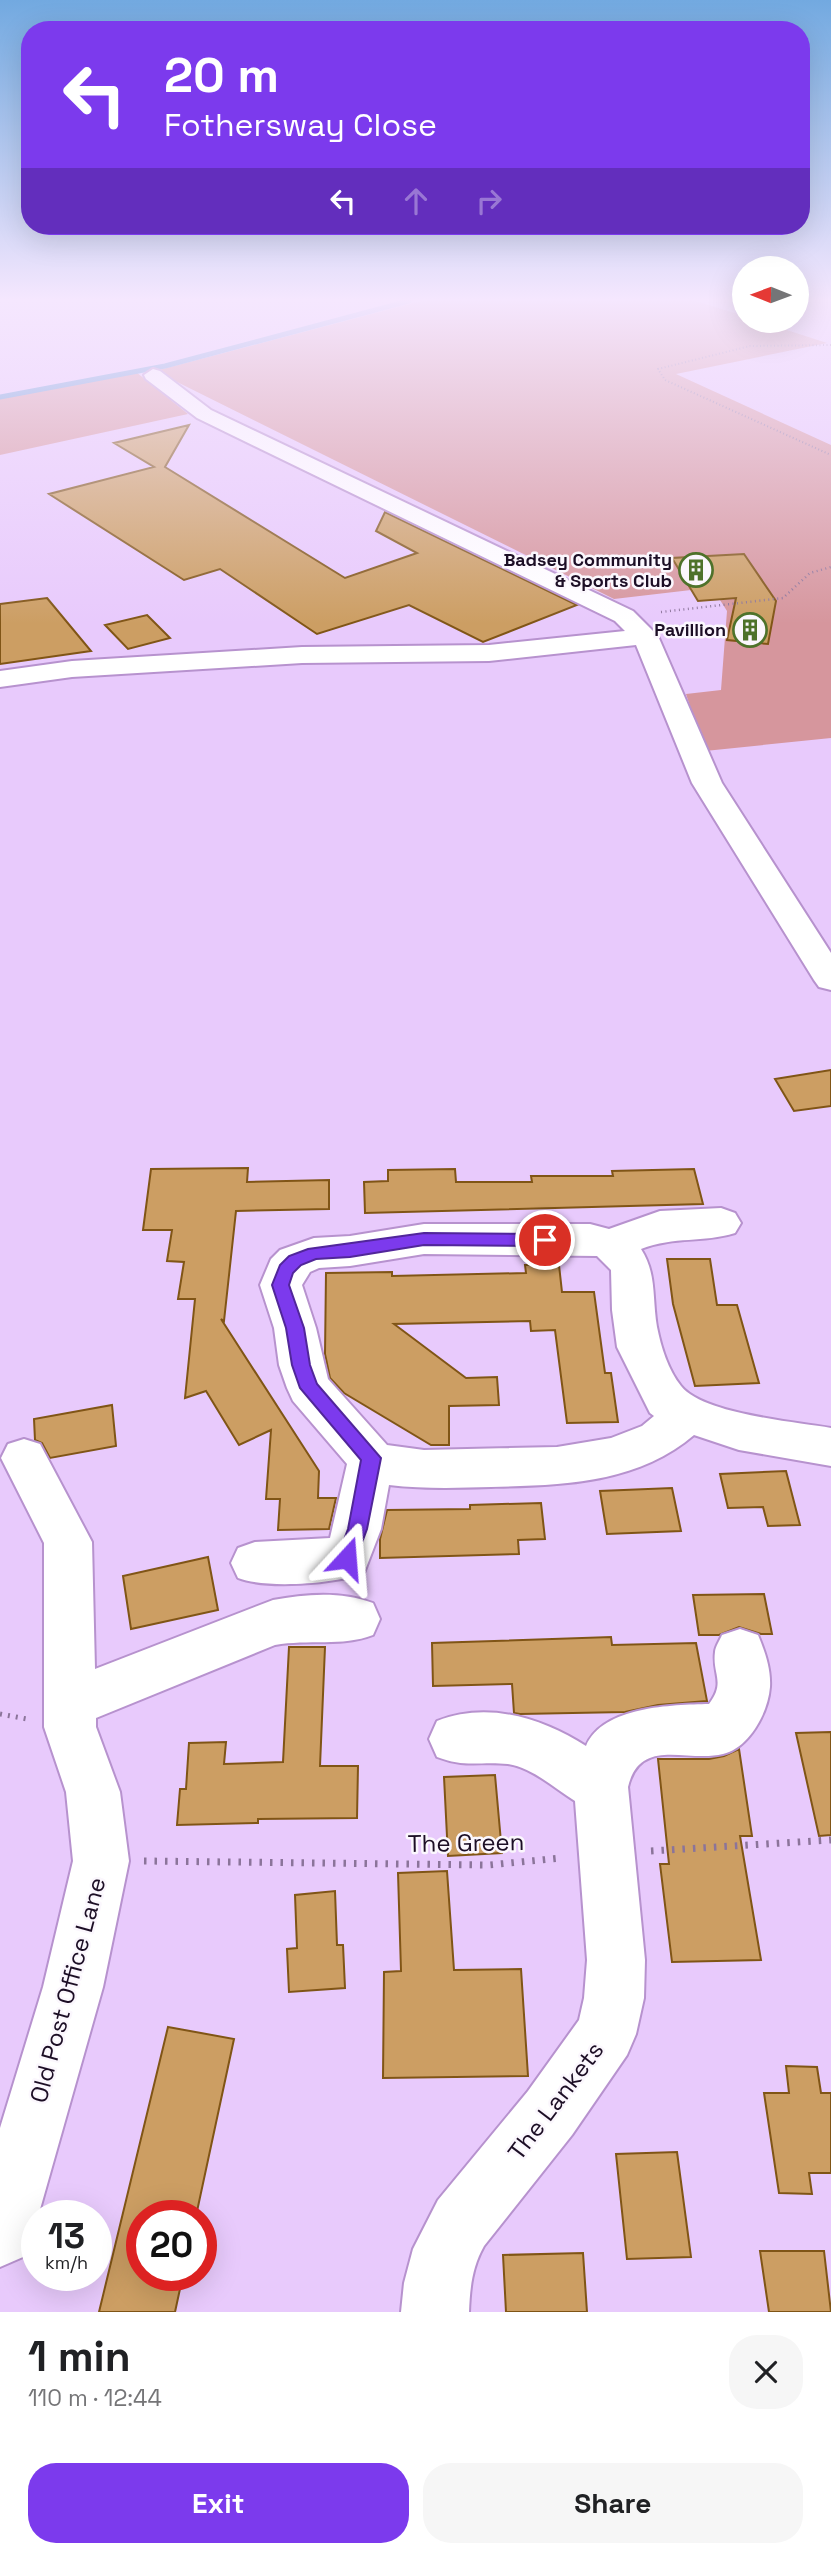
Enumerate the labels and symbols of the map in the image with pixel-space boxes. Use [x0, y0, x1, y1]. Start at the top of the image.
north arrow [732, 256, 808, 332]
place label: Badsey Community & Sports Club [503, 548, 672, 592]
building icon: Badsey Community & Sports Club [677, 551, 715, 589]
building icon: Pavillion [731, 611, 769, 649]
place label: Pavillion [654, 618, 726, 641]
pin [515, 1210, 575, 1270]
position arrow [310, 1521, 384, 1595]
street label: The Green [407, 1826, 525, 1859]
street label: Old Post Office Lane [22, 1874, 113, 2106]
street label: The Lankets [501, 2035, 610, 2166]
speed limit sign: 20 [126, 2200, 217, 2291]

